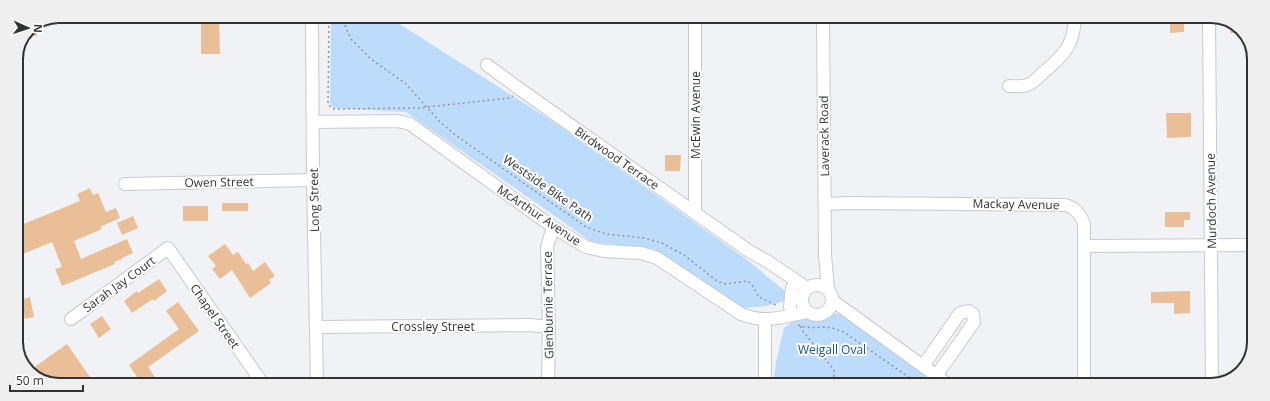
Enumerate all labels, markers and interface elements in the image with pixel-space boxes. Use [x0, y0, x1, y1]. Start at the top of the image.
north arrow [8, 8, 48, 48]
text: N [31, 24, 46, 33]
street label: McEwin Avenue [687, 71, 704, 159]
street label: Laverack Road [815, 95, 833, 177]
street label: Birdwood Terrace [571, 122, 663, 194]
street label: Westside Bike Path [500, 151, 596, 225]
street label: Murdoch Avenue [1202, 153, 1220, 249]
street label: Long Street [305, 168, 323, 232]
street label: Owen Street [184, 173, 254, 191]
street label: McArthur Avenue [494, 181, 585, 250]
street label: Mackay Avenue [972, 195, 1060, 213]
street label: Glenburnie Terrace [539, 251, 557, 359]
street label: Sarah Jay Court [79, 252, 159, 316]
street label: Chapel Street [186, 280, 244, 352]
street label: Crossley Street [391, 318, 475, 335]
park label: Weigall Oval [798, 341, 866, 358]
scale bar [10, 367, 83, 393]
text: 50 m [16, 372, 44, 389]

